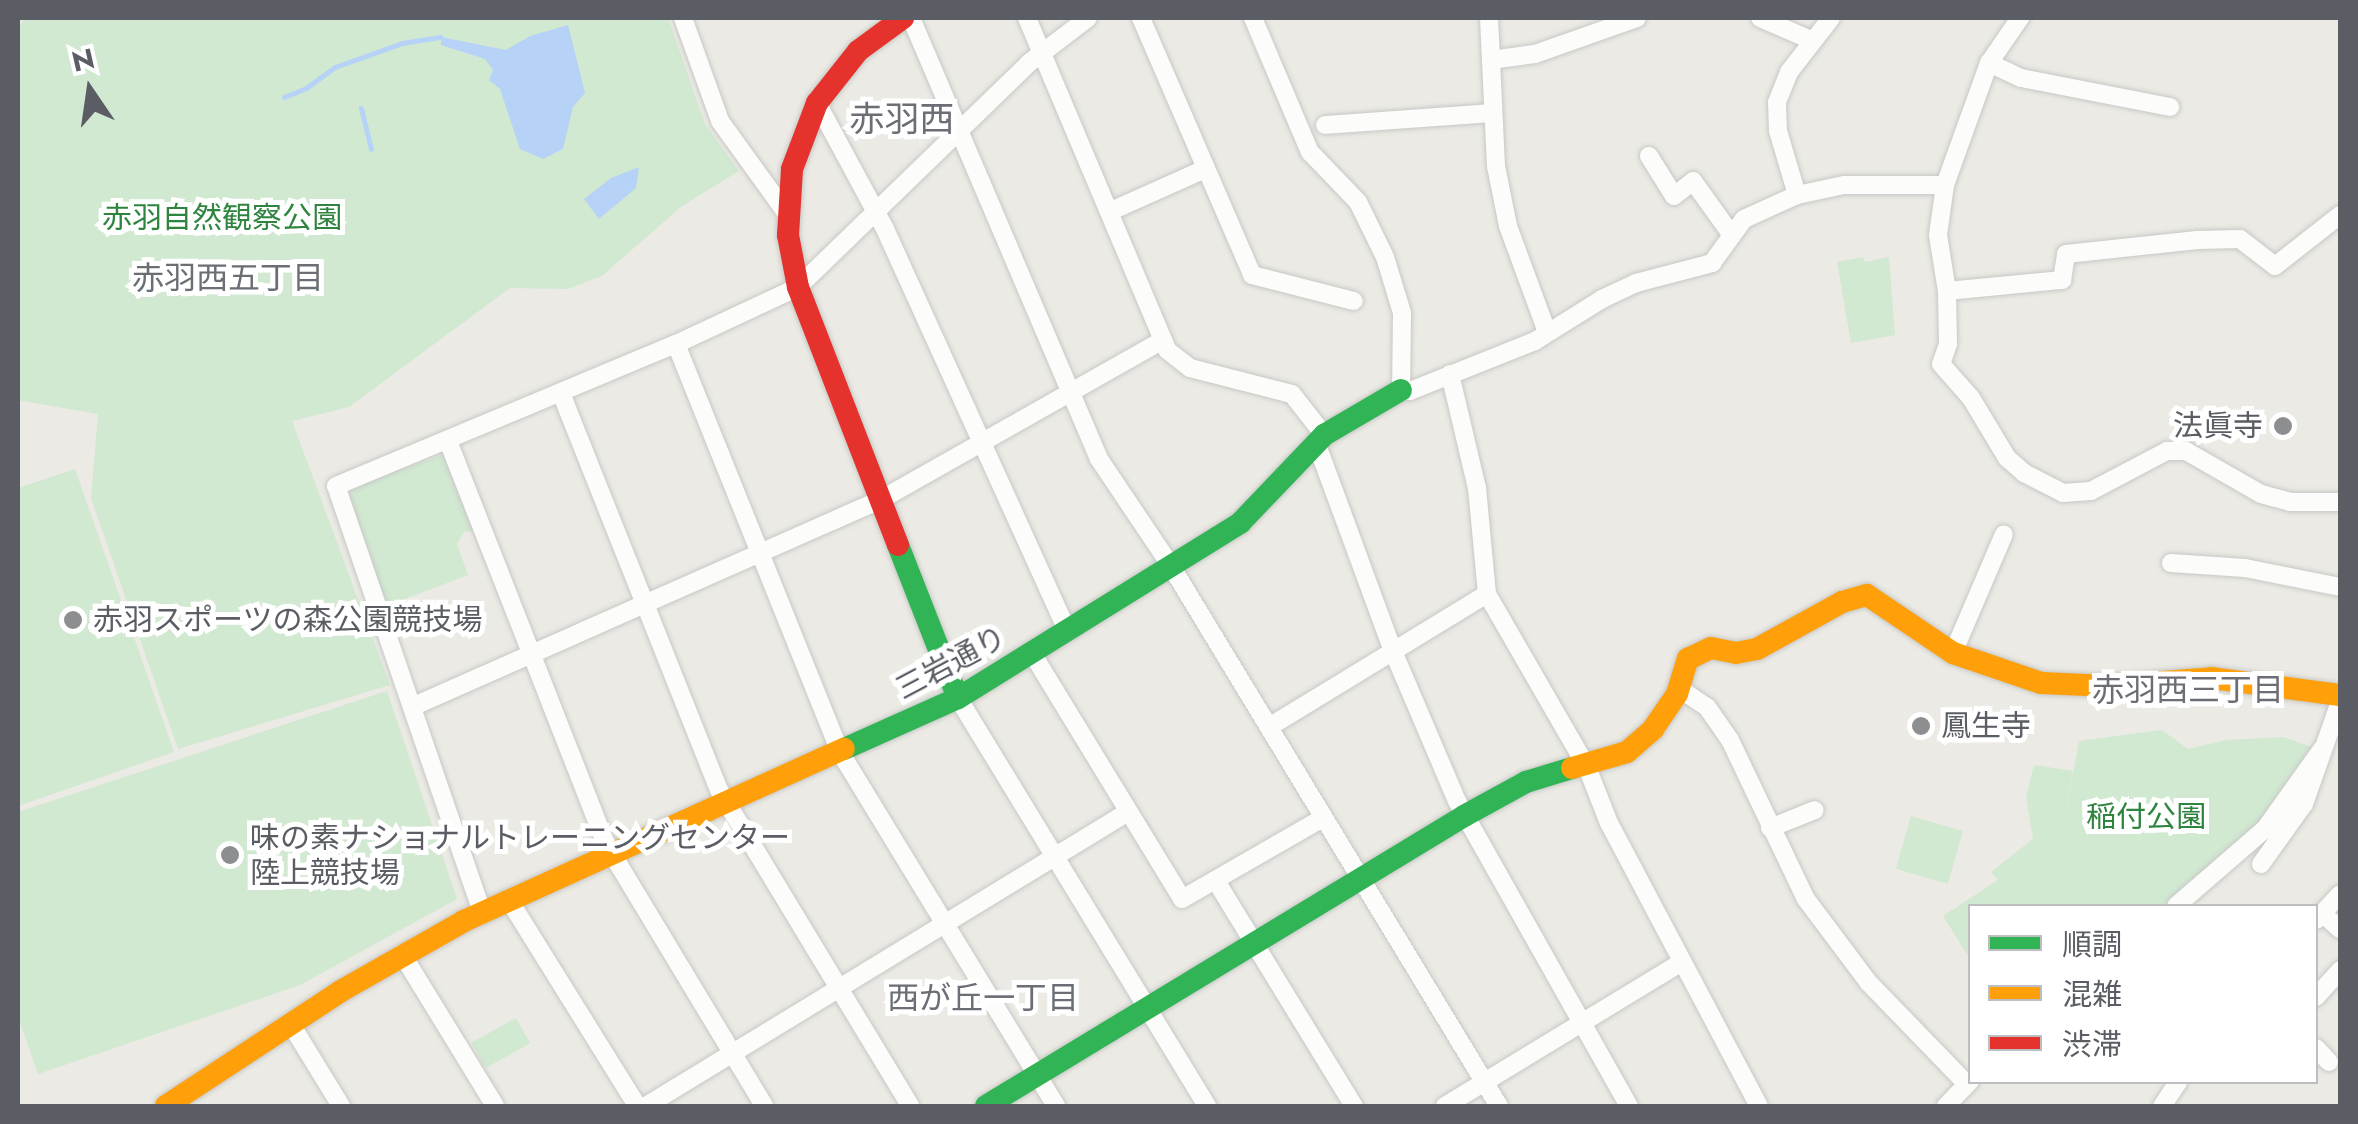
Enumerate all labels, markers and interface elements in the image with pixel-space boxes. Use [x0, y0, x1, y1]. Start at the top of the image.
text: N [68, 38, 99, 83]
north arrow [40, 40, 140, 140]
district label: 赤羽西 [850, 98, 954, 140]
park label: 赤羽自然観察公園 [102, 200, 342, 236]
district label: 赤羽西五丁目 [132, 259, 324, 297]
place label: 法眞寺 [2173, 408, 2263, 444]
marker: 法眞寺 [2272, 415, 2294, 437]
place label: 赤羽スポーツの森公園競技場 [93, 602, 483, 638]
marker: 赤羽スポーツの森公園競技場 [62, 609, 84, 631]
street label: 三岩通り [890, 619, 1012, 707]
district label: 赤羽西三丁目 [2092, 671, 2284, 709]
place label: 鳳生寺 [1941, 708, 2031, 744]
marker: 鳳生寺 [1910, 715, 1932, 737]
park label: 稲付公園 [2086, 799, 2206, 835]
place label: 味の素ナショナルトレーニングセンター 陸上競技場 [250, 820, 790, 890]
marker: 味の素ナショナルトレーニングセンター 陸上競技場 [219, 844, 241, 866]
legend [1968, 904, 2318, 1084]
text: 順調 [2062, 923, 2122, 966]
text: 混雑 [2062, 973, 2122, 1016]
district label: 西が丘一丁目 [887, 979, 1079, 1017]
text: 渋滞 [2062, 1023, 2122, 1066]

